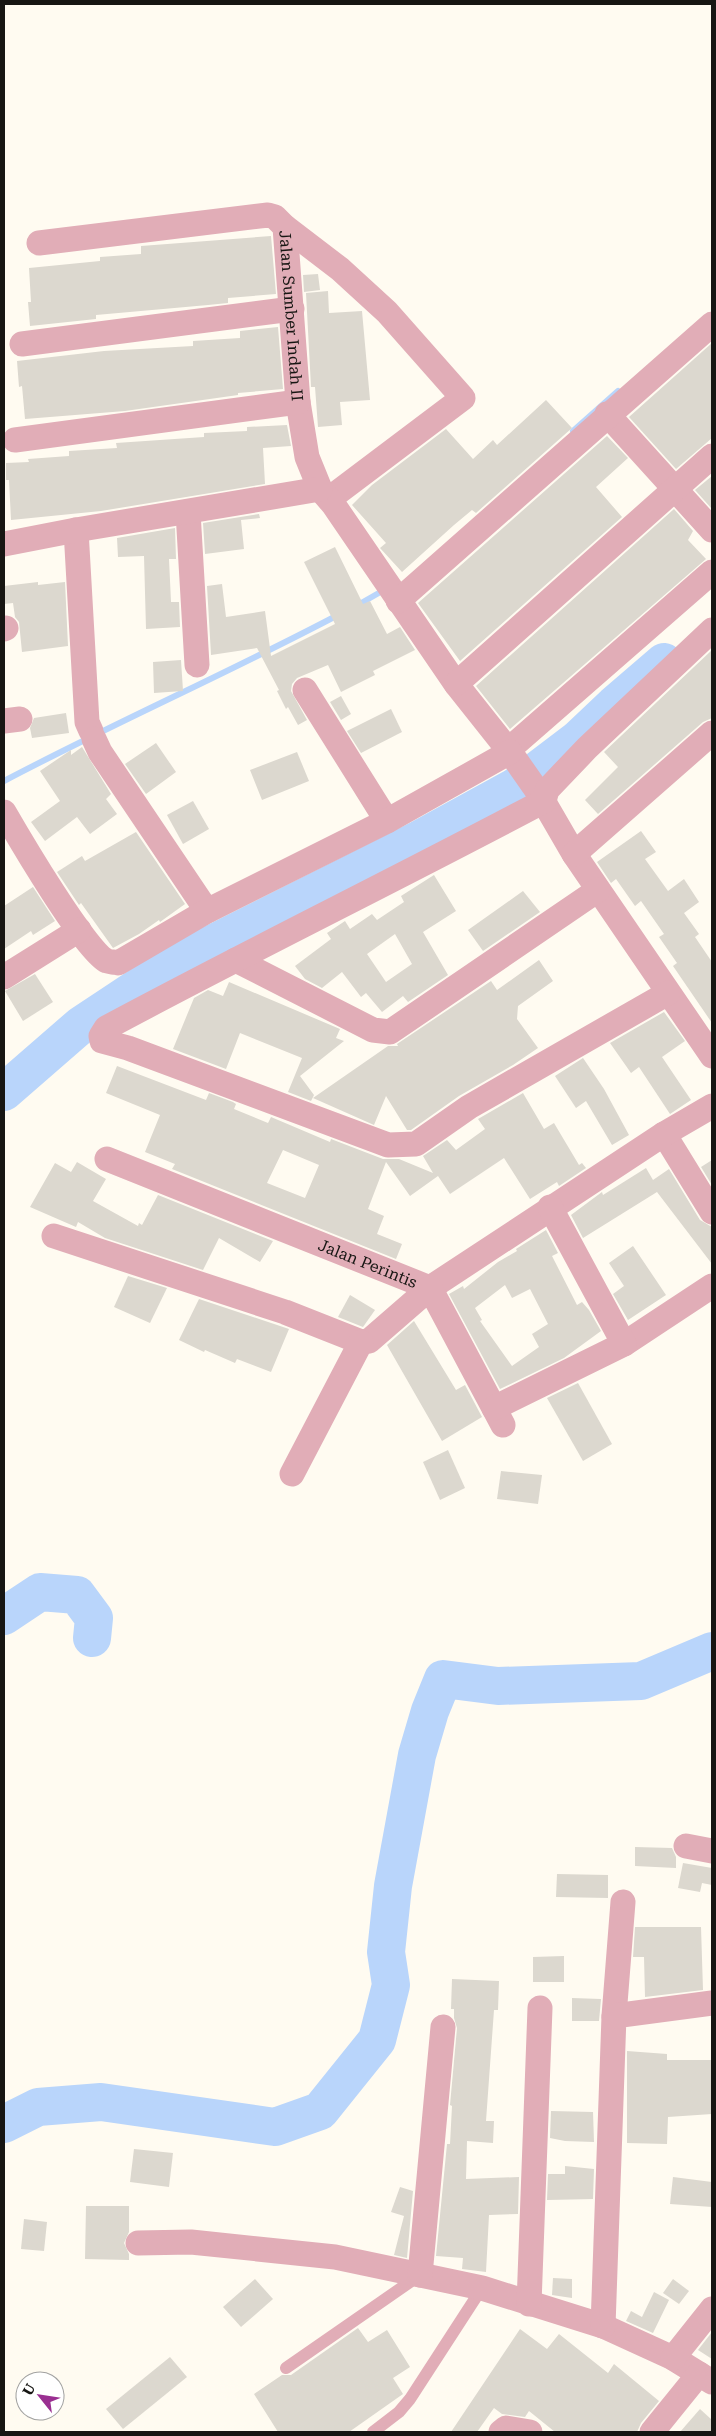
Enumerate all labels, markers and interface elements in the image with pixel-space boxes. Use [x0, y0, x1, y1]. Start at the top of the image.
street label: Jalan Sumber Indah II [275, 230, 307, 402]
street label: Jalan Perintis [316, 1235, 420, 1292]
north arrow [15, 2371, 65, 2421]
text: U [19, 2381, 38, 2398]

